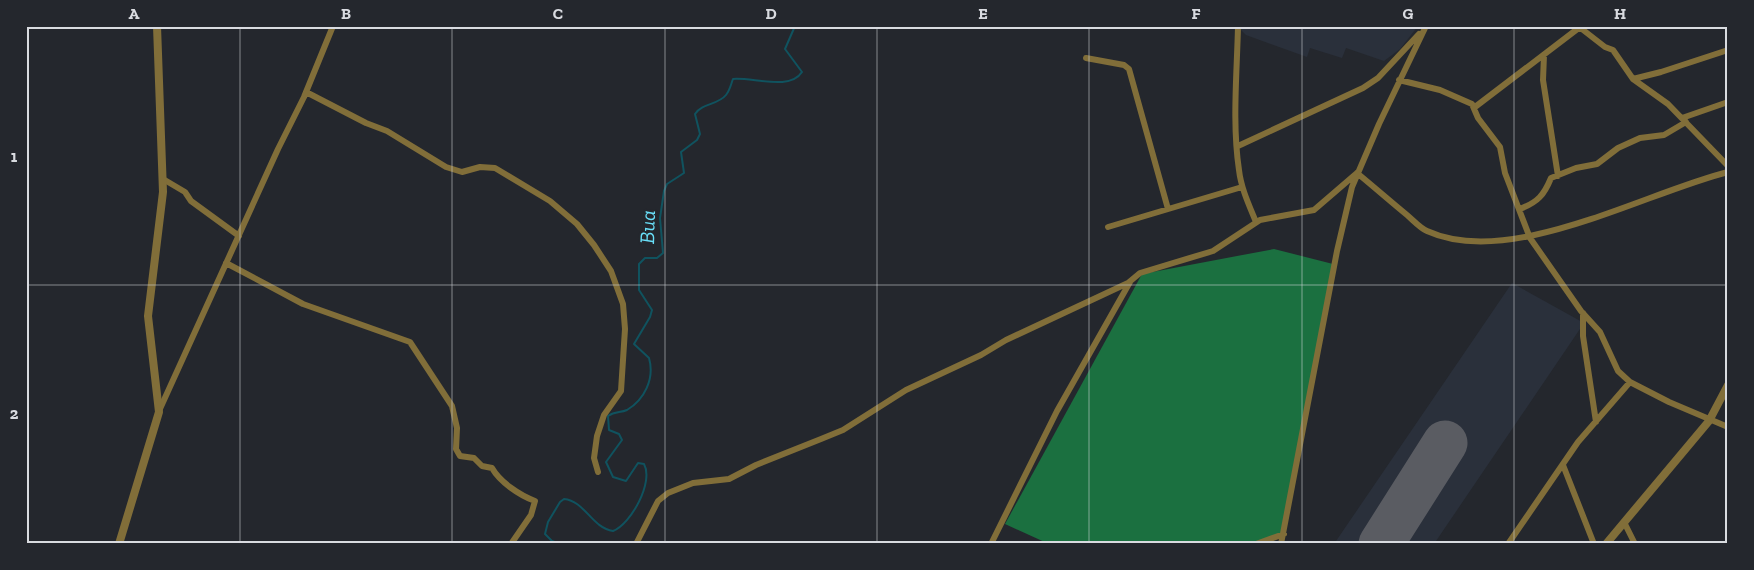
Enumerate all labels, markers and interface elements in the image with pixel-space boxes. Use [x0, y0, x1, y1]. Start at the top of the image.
text: A [129, 4, 140, 23]
text: B [341, 4, 351, 23]
text: C [553, 4, 563, 23]
text: D [765, 4, 777, 23]
text: E [978, 4, 988, 23]
text: F [1191, 4, 1201, 23]
text: G [1403, 4, 1414, 23]
text: H [1614, 4, 1626, 23]
text: 1 [11, 147, 18, 166]
water label: Bua [634, 210, 660, 244]
text: 2 [10, 404, 19, 423]

